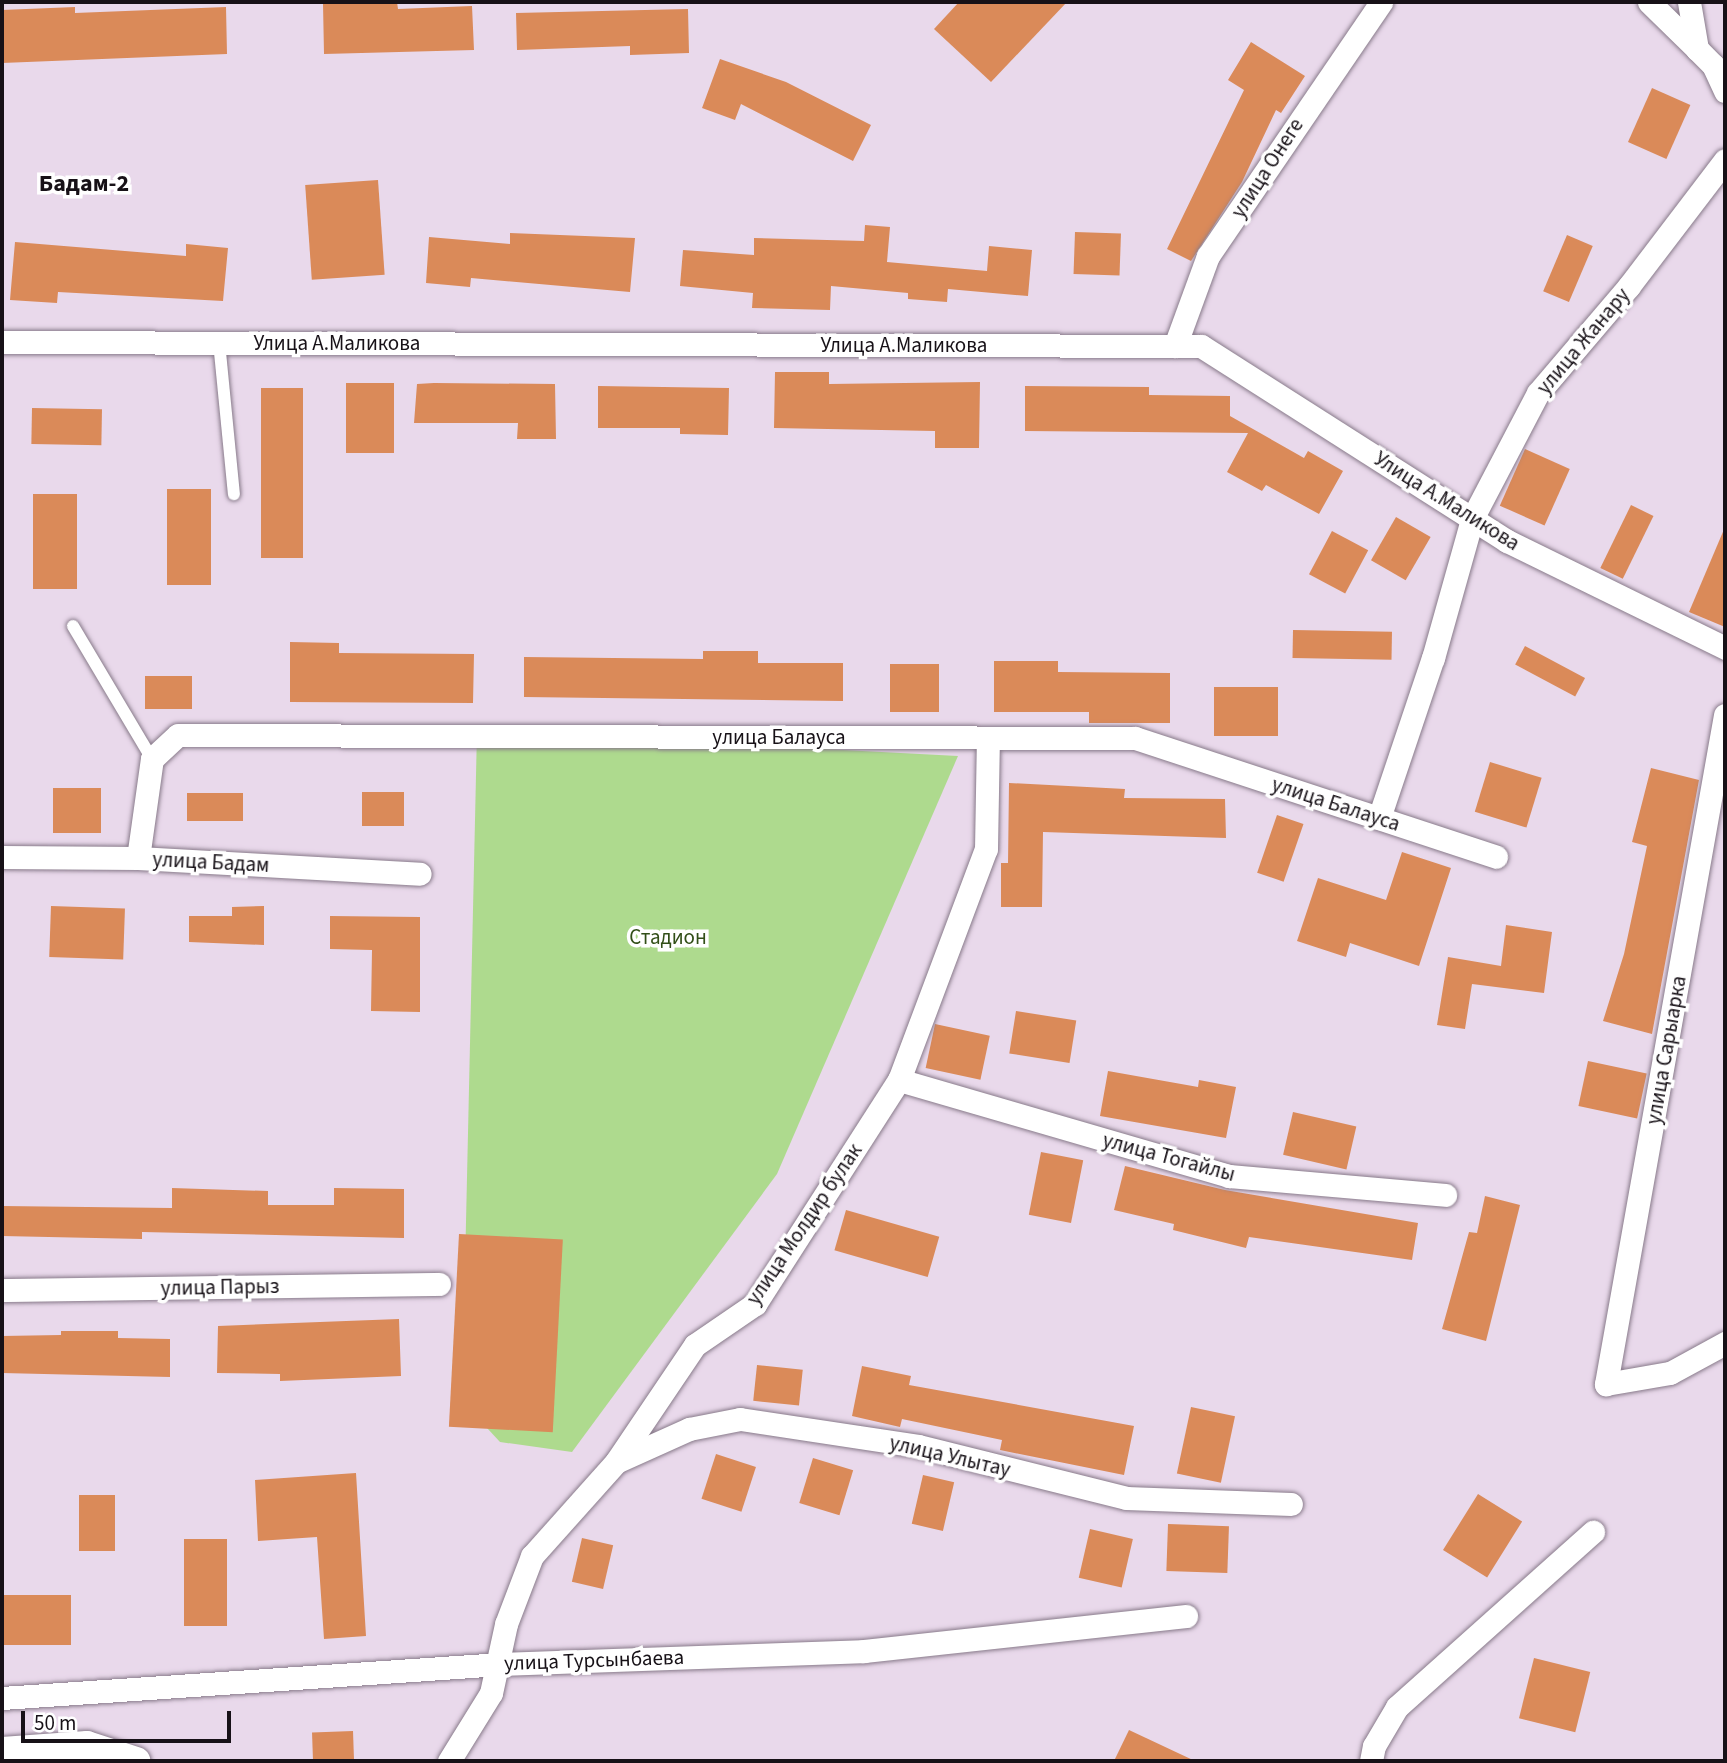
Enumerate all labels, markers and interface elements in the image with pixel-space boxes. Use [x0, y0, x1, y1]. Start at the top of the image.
street label: улица Онеге [1226, 114, 1308, 222]
district label: Бадам-2 [39, 170, 129, 198]
street label: улица Жанару [1531, 283, 1635, 399]
street label: Улица А.Маликова [254, 330, 420, 356]
street label: Улица А.Маликова [821, 332, 987, 358]
street label: Улица А.Маликова [1370, 446, 1524, 556]
street label: улица Балауса [712, 724, 846, 750]
street label: улица Балауса [1269, 771, 1403, 837]
street label: улица Бадам [152, 846, 270, 878]
park label: Стадион [629, 924, 707, 950]
street label: улица Сарыарка [1641, 974, 1691, 1126]
street label: улица Тогайлы [1100, 1127, 1238, 1187]
street label: улица Молдир булак [741, 1139, 867, 1309]
street label: улица Парыз [160, 1273, 280, 1301]
street label: улица Улытау [887, 1430, 1013, 1482]
street label: улица Турсынбаева [503, 1644, 685, 1676]
scale bar [24, 1696, 234, 1740]
text: 50 m [34, 1708, 76, 1738]

